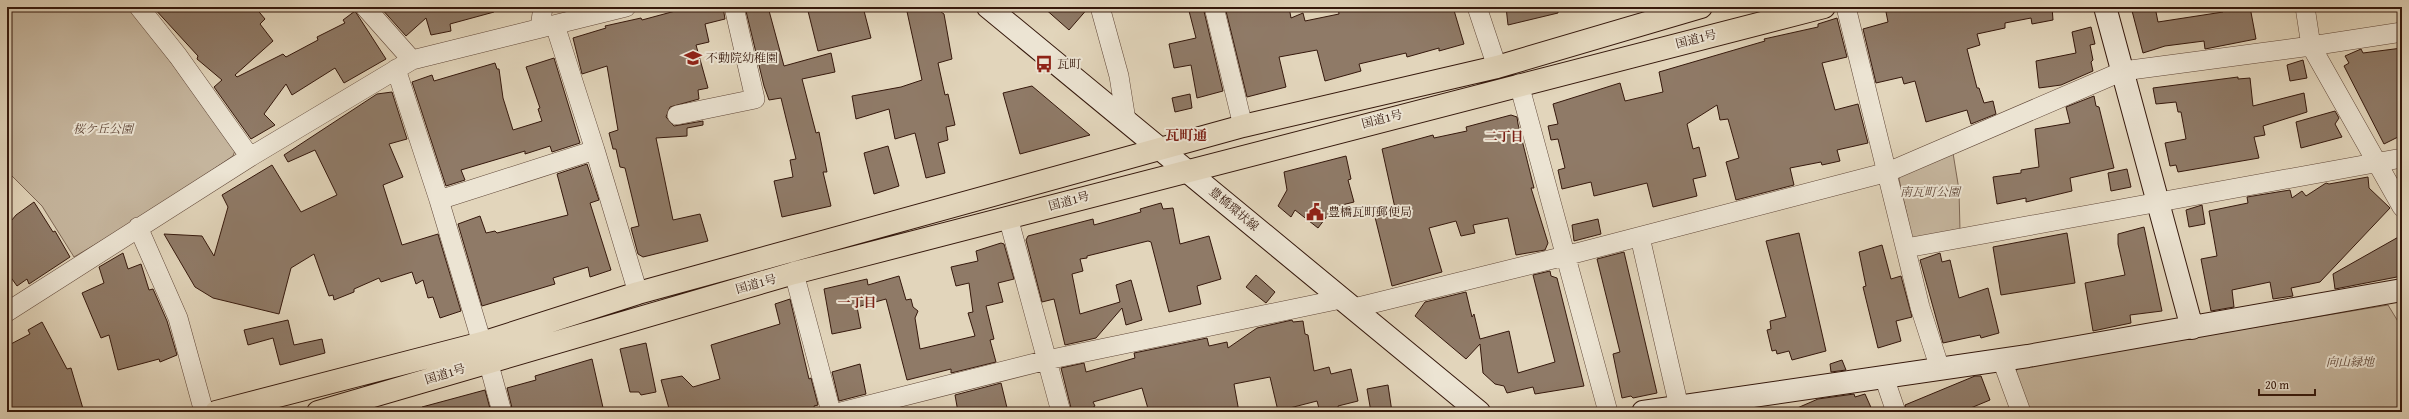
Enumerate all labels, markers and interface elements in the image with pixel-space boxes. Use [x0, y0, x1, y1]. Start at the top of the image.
street label: 国道1号 [1674, 25, 1718, 52]
school or university icon: 不動院幼稚園 [683, 48, 703, 68]
place label: 不動院幼稚園 [706, 49, 778, 66]
bus stop icon: 瓦町 [1034, 54, 1054, 74]
place label: 瓦町 [1057, 55, 1081, 72]
street label: 国道1号 [1360, 105, 1404, 132]
park label: 桜ケ丘公園 [73, 120, 135, 137]
district label: 瓦町通 [1165, 125, 1207, 145]
district label: 二丁目 [1484, 127, 1524, 146]
street label: 豊橋環状線 [1206, 183, 1263, 234]
park label: 南瓦町公園 [1900, 183, 1962, 200]
street label: 国道1号 [1046, 187, 1091, 214]
public building icon: 豊橋瓦町郵便局 [1305, 202, 1325, 222]
place label: 豊橋瓦町郵便局 [1328, 203, 1412, 220]
street label: 国道1号 [733, 270, 778, 297]
district label: 一丁目 [837, 293, 877, 312]
park label: 向山緑地 [2326, 353, 2376, 370]
street label: 国道1号 [422, 359, 467, 388]
scale bar [2259, 371, 2315, 397]
text: 20 m [2265, 376, 2289, 393]

